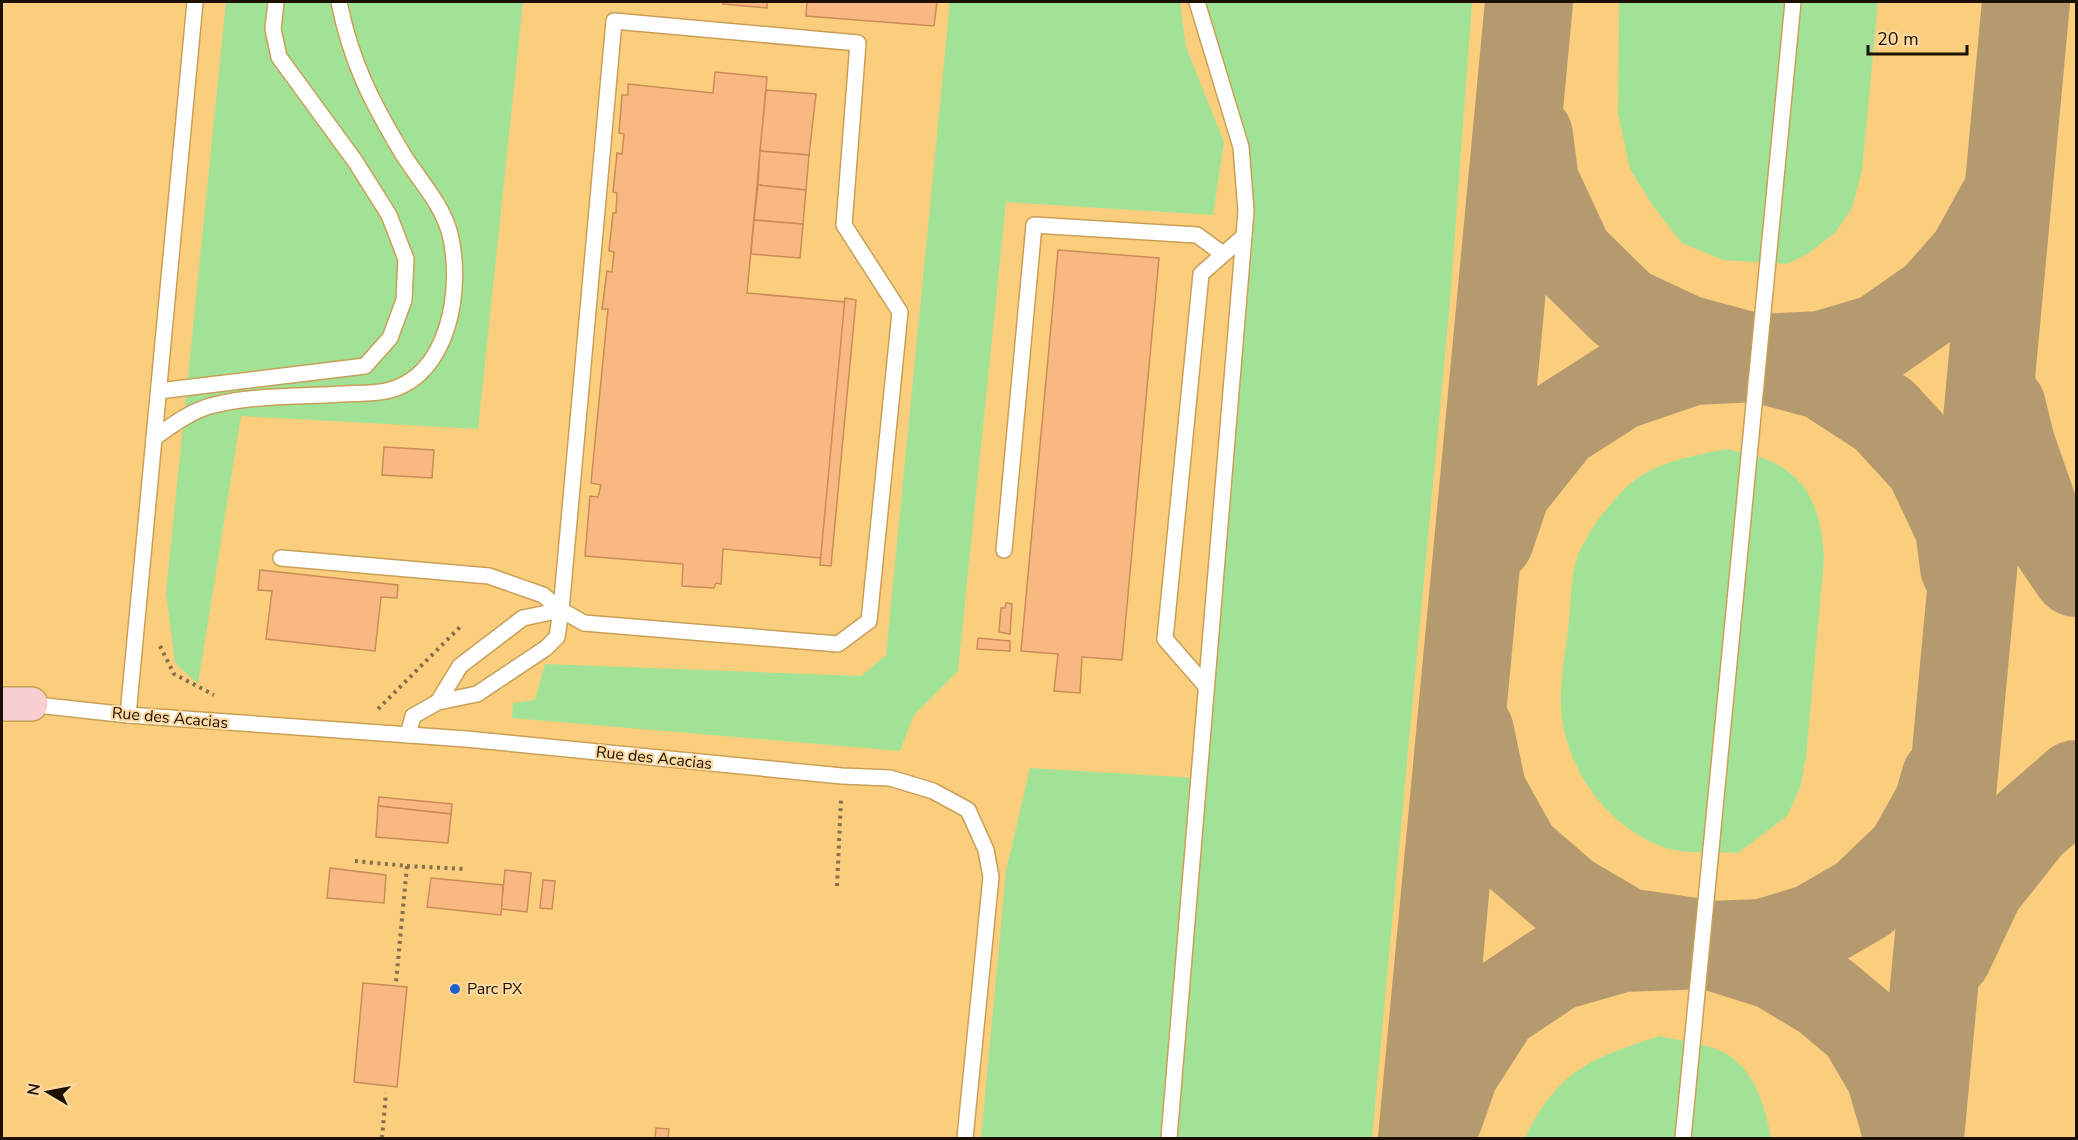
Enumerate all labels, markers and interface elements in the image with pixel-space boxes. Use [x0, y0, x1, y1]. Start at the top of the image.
scale bar [1868, 18, 1967, 56]
text: 20 m [1877, 27, 1919, 51]
street label: Rue des Acacias [111, 702, 229, 734]
street label: Rue des Acacias [595, 741, 713, 775]
place label: Parc PX [467, 978, 523, 1000]
marker: Parc PX [448, 982, 462, 996]
north arrow [18, 1062, 78, 1122]
text: N [22, 1082, 46, 1097]

